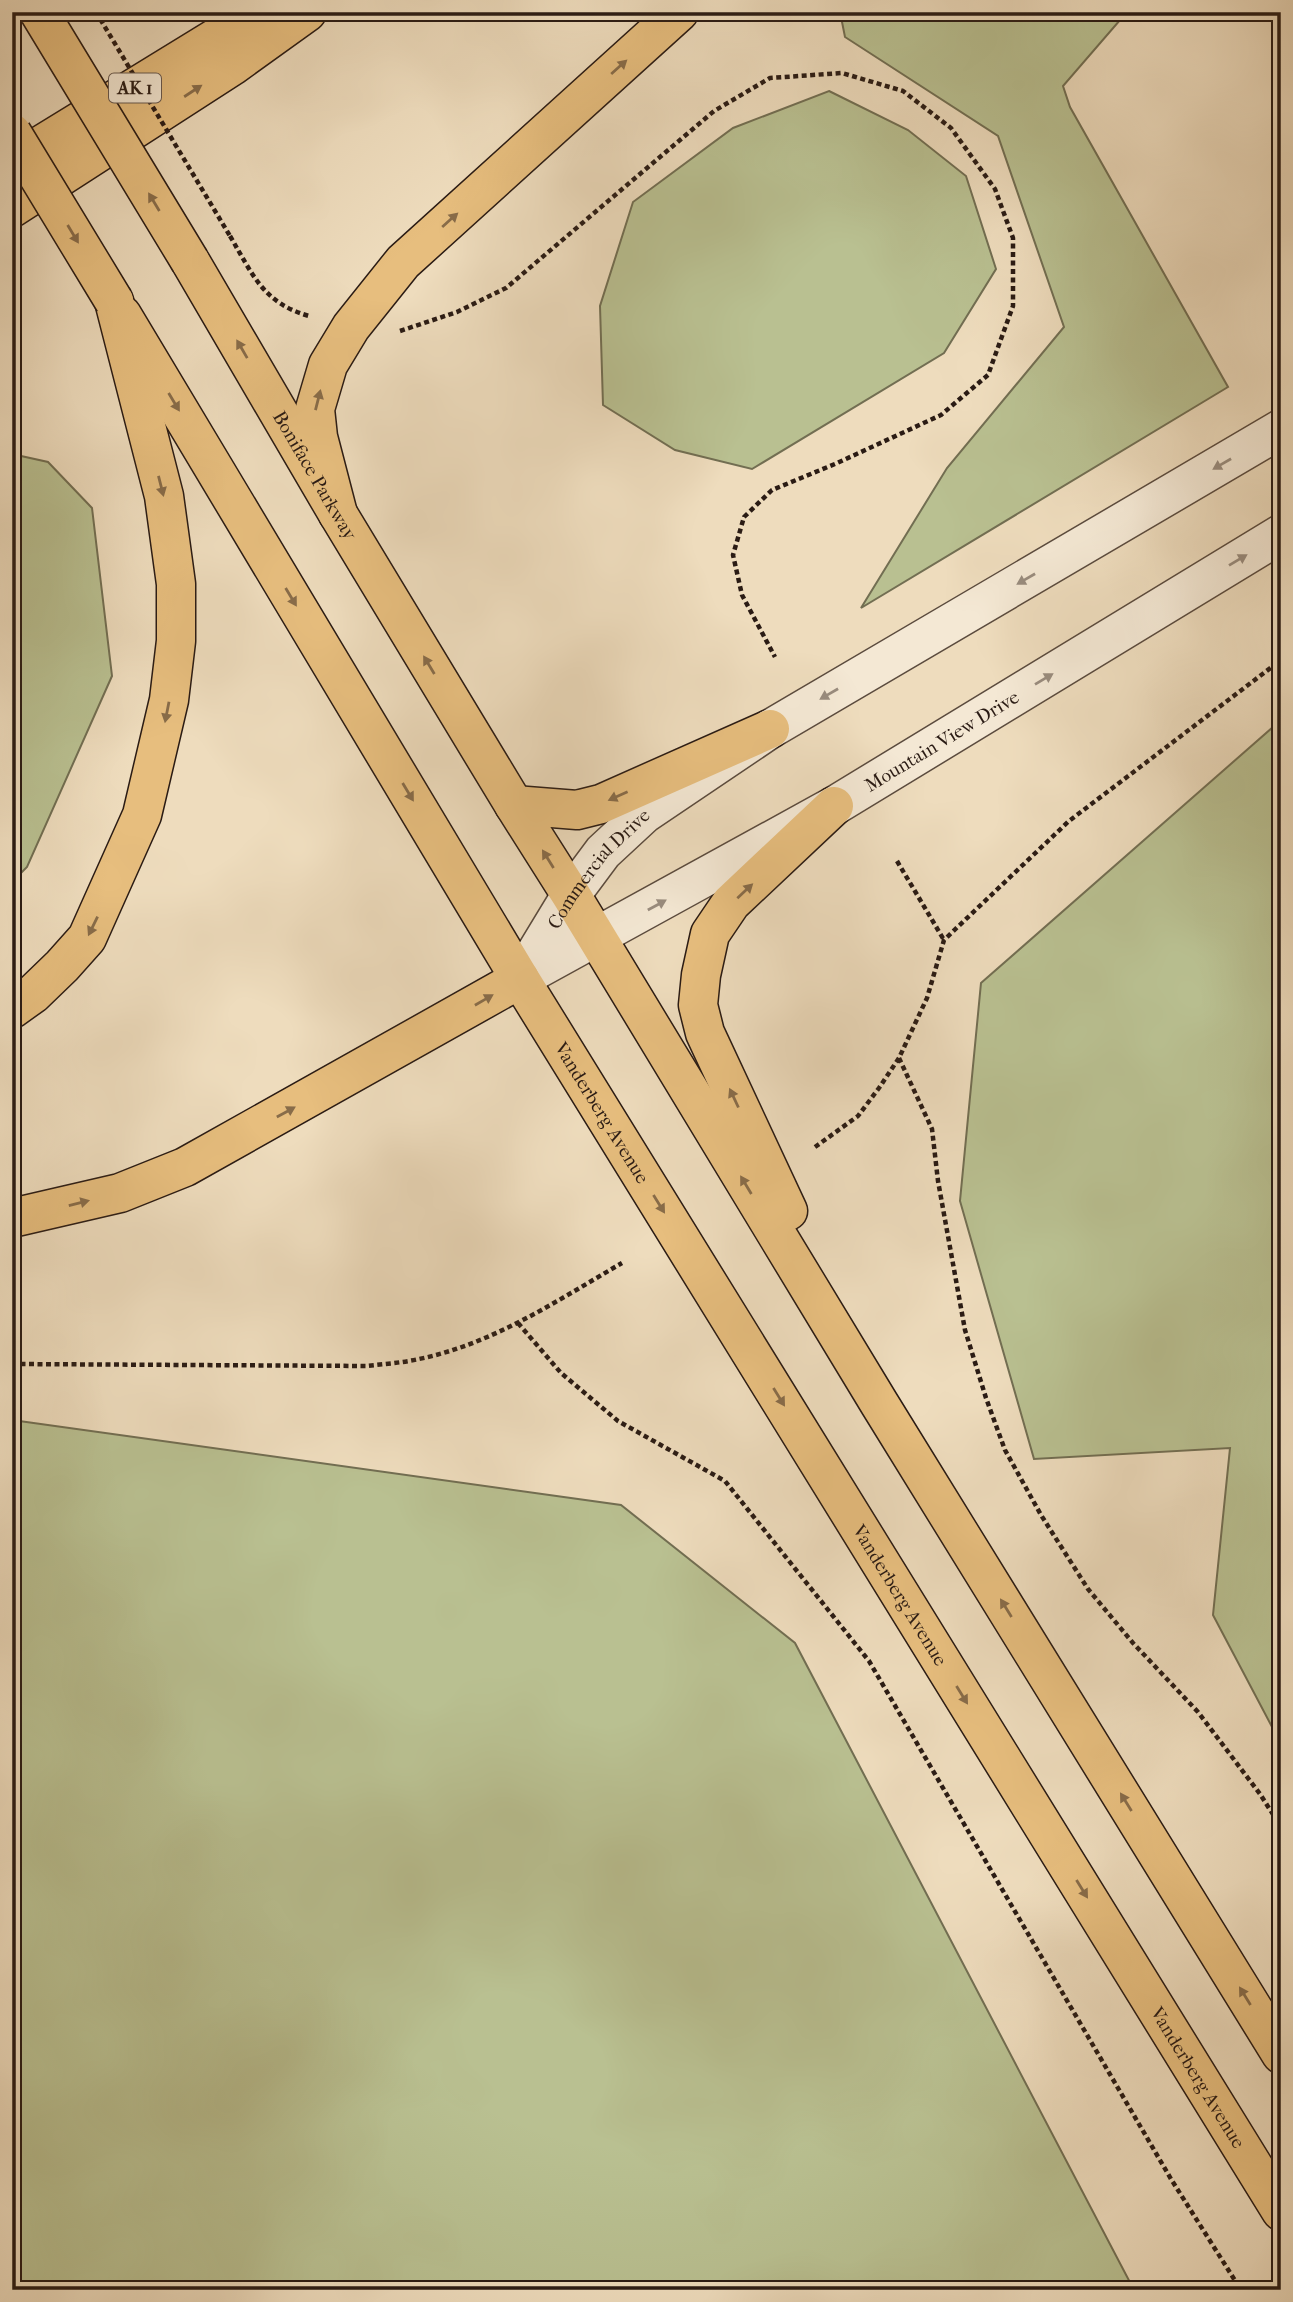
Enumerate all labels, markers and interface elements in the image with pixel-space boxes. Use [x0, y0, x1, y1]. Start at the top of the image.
one-way arrow [610, 59, 628, 75]
road number: AK 1 [109, 74, 161, 102]
one-way arrow [183, 85, 203, 98]
one-way arrow [148, 193, 161, 212]
one-way arrow [441, 212, 459, 228]
one-way arrow [67, 224, 79, 243]
one-way arrow [236, 340, 248, 359]
one-way arrow [313, 389, 324, 411]
one-way arrow [168, 392, 181, 411]
street label: Boniface Parkway [268, 407, 361, 545]
one-way arrow [1212, 458, 1231, 470]
one-way arrow [156, 475, 167, 497]
one-way arrow [1228, 554, 1248, 567]
one-way arrow [1016, 573, 1035, 585]
one-way arrow [285, 587, 298, 606]
one-way arrow [423, 655, 436, 674]
one-way arrow [1034, 672, 1053, 685]
street label: Mountain View Drive [861, 686, 1023, 797]
one-way arrow [820, 688, 839, 700]
one-way arrow [161, 701, 172, 723]
one-way arrow [402, 782, 415, 801]
one-way arrow [608, 790, 628, 802]
street label: Commercial Drive [543, 804, 655, 933]
one-way arrow [542, 849, 555, 868]
one-way arrow [736, 882, 753, 899]
one-way arrow [647, 899, 667, 910]
one-way arrow [87, 916, 98, 936]
one-way arrow [475, 994, 494, 1006]
street label: Vanderberg Avenue [549, 1038, 653, 1188]
one-way arrow [728, 1088, 739, 1108]
one-way arrow [276, 1106, 296, 1118]
one-way arrow [740, 1175, 753, 1194]
one-way arrow [653, 1194, 666, 1213]
one-way arrow [68, 1197, 90, 1208]
one-way arrow [772, 1388, 785, 1407]
street label: Vanderberg Avenue [847, 1520, 951, 1670]
one-way arrow [1000, 1599, 1013, 1618]
one-way arrow [956, 1686, 969, 1705]
one-way arrow [1119, 1793, 1132, 1812]
one-way arrow [1075, 1879, 1088, 1898]
one-way arrow [1239, 1986, 1251, 2005]
street label: Vanderberg Avenue [1145, 2002, 1249, 2152]

